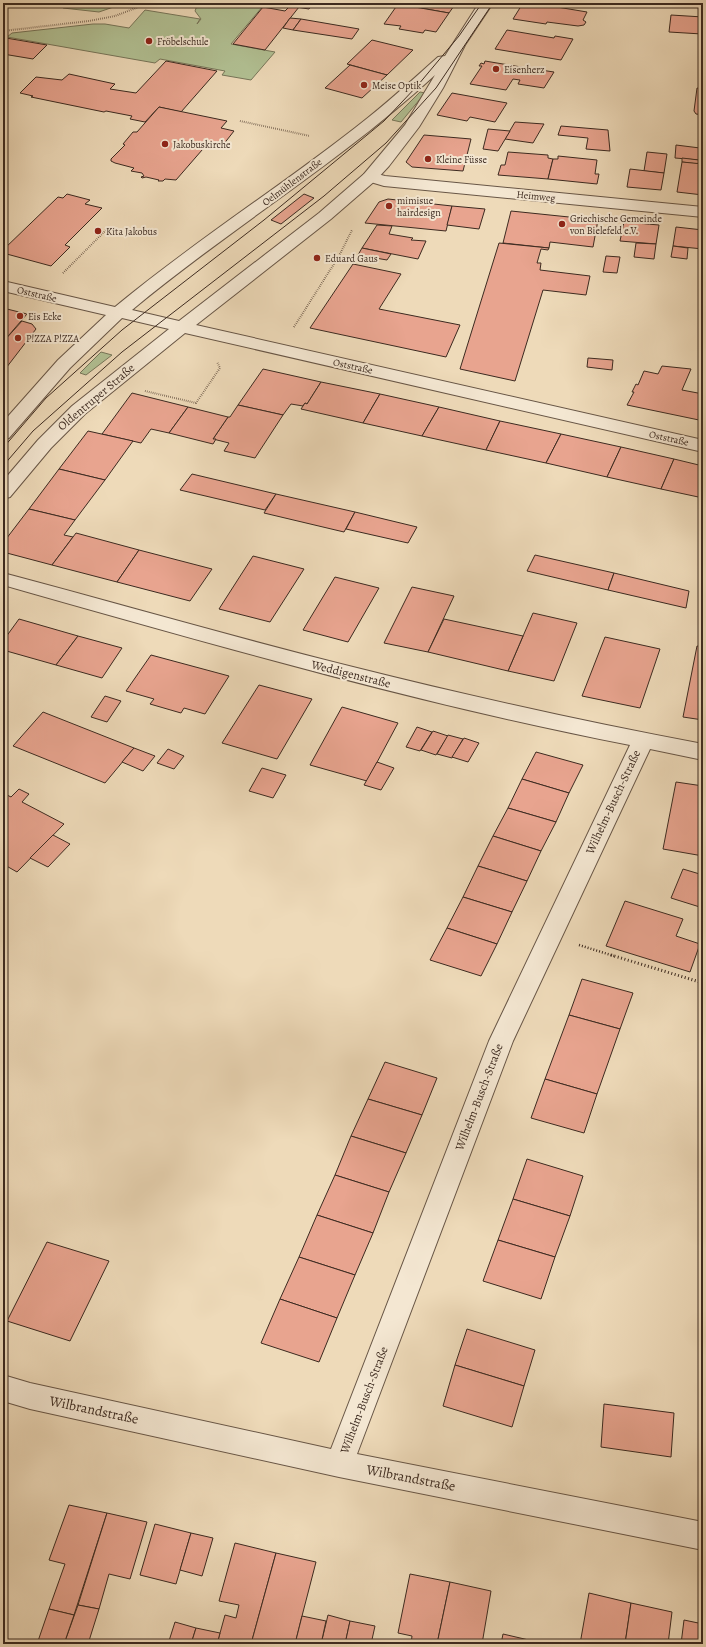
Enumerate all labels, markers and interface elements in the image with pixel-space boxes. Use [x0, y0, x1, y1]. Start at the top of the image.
place label: Fröbelschule [157, 35, 209, 48]
marker: Fröbelschule [144, 36, 154, 46]
place label: Eisenherz [504, 63, 545, 76]
marker: Eisenherz [491, 64, 501, 74]
place label: Meise Optik [372, 79, 421, 93]
marker: Meise Optik [359, 80, 369, 90]
place label: Jakobuskirche [173, 138, 231, 151]
marker: Jakobuskirche [160, 139, 170, 149]
place label: Kleine Füsse [436, 153, 488, 166]
marker: Kleine Füsse [423, 154, 433, 164]
street label: Oelmühlenstraße [260, 155, 325, 209]
street label: Heimweg [516, 187, 556, 205]
place label: mimisue hairdesign [397, 194, 441, 219]
marker: mimisue hairdesign [384, 201, 394, 211]
place label: Griechische Gemeinde von Bielefeld e.V. [569, 212, 662, 237]
marker: Griechische Gemeinde von Bielefeld e.V. [557, 219, 567, 229]
place label: Kita Jakobus [106, 225, 157, 238]
marker: Kita Jakobus [93, 226, 103, 236]
place label: Eduard Gaus [325, 252, 378, 265]
marker: Eduard Gaus [312, 253, 322, 263]
street label: Oststraße [16, 283, 59, 305]
place label: Eis Ecke [28, 310, 62, 323]
marker: Eis Ecke [15, 311, 25, 321]
place label: P!ZZA P!ZZA [26, 332, 79, 345]
marker: P!ZZA P!ZZA [13, 333, 23, 343]
street label: Oststraße [332, 355, 375, 377]
street label: Oldentruper Straße [54, 360, 138, 434]
street label: Oststraße [648, 427, 691, 449]
street label: Weddigenstraße [309, 656, 392, 692]
street label: Wilhelm-Busch-Straße [581, 747, 644, 858]
street label: Wilhelm-Busch-Straße [451, 1041, 507, 1154]
street label: Wilhelm-Busch-Straße [336, 1344, 392, 1457]
street label: Wilbrandstraße [47, 1391, 140, 1429]
street label: Wilbrandstraße [364, 1460, 457, 1496]

